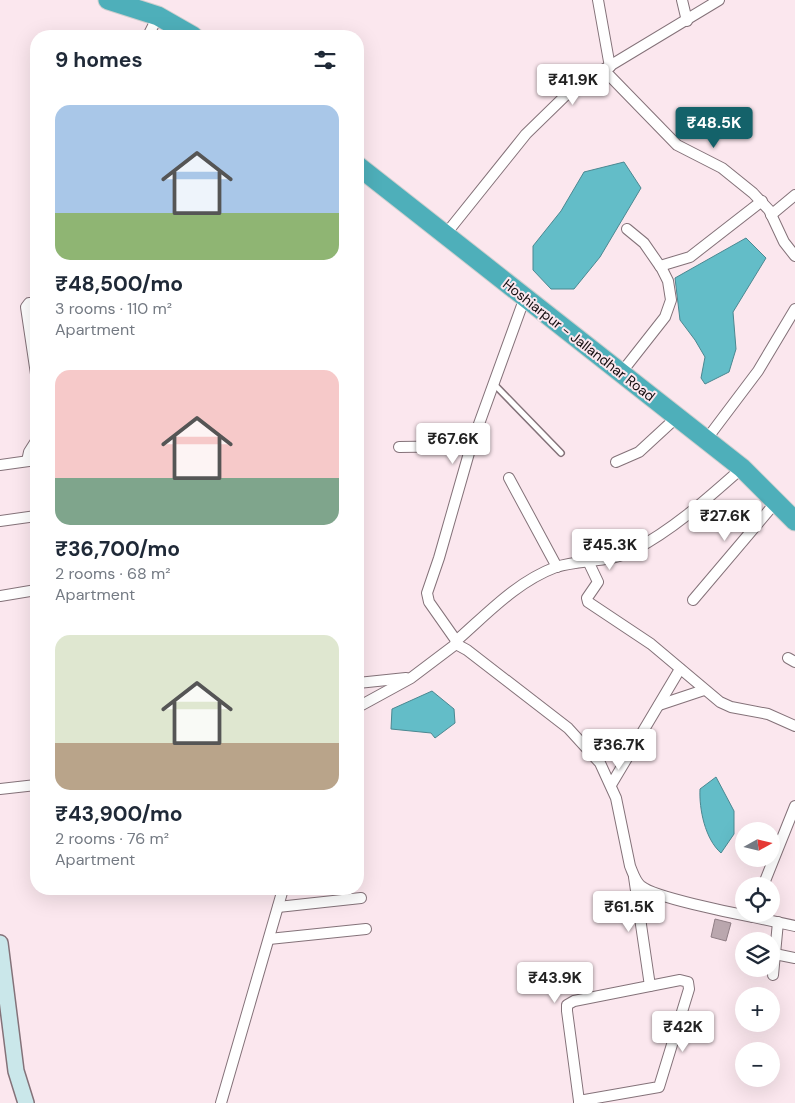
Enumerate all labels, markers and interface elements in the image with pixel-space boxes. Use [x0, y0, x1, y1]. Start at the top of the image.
text: 9 homes [55, 46, 143, 74]
icon: filters [311, 46, 339, 74]
pin: ₹41.9K [532, 64, 614, 106]
text: ₹41.9K [548, 69, 598, 90]
pin: ₹48.5K [673, 106, 755, 149]
text: ₹48.5K [687, 112, 741, 133]
icon: home [152, 138, 242, 228]
text: ₹48,500/mo [55, 270, 183, 298]
street label: Hoshiarpur - Jallandhar Road [499, 275, 659, 405]
text: 3 rooms · 110 m² [55, 298, 172, 319]
text: Apartment [55, 319, 135, 340]
icon: home [152, 403, 242, 493]
pin: ₹67.6K [412, 422, 494, 465]
text: ₹67.6K [427, 428, 479, 449]
pin: ₹27.6K [684, 500, 766, 542]
text: ₹27.6K [700, 505, 750, 526]
pin: ₹45.3K [569, 528, 651, 571]
text: ₹45.3K [583, 534, 637, 555]
text: ₹36,700/mo [55, 535, 180, 563]
text: 2 rooms · 68 m² [55, 563, 171, 584]
text: Apartment [55, 584, 135, 605]
icon: home [152, 668, 242, 758]
pin: ₹36.7K [578, 728, 660, 771]
text: ₹36.7K [593, 734, 645, 755]
text: ₹43,900/mo [55, 800, 183, 828]
north arrow [735, 822, 780, 868]
map controls [735, 822, 780, 1087]
text: 2 rooms · 76 m² [55, 828, 169, 849]
text: Apartment [55, 849, 135, 870]
button: locate [735, 877, 780, 922]
pin: ₹61.5K [588, 890, 670, 933]
text: ₹61.5K [604, 896, 654, 917]
button: layers [735, 932, 780, 977]
pin: ₹43.9K [514, 962, 596, 1004]
text: ₹43.9K [528, 967, 582, 988]
button: + [735, 987, 780, 1032]
pin: ₹42K [653, 1010, 713, 1053]
text: ₹42K [663, 1016, 703, 1037]
button: − [735, 1042, 780, 1087]

